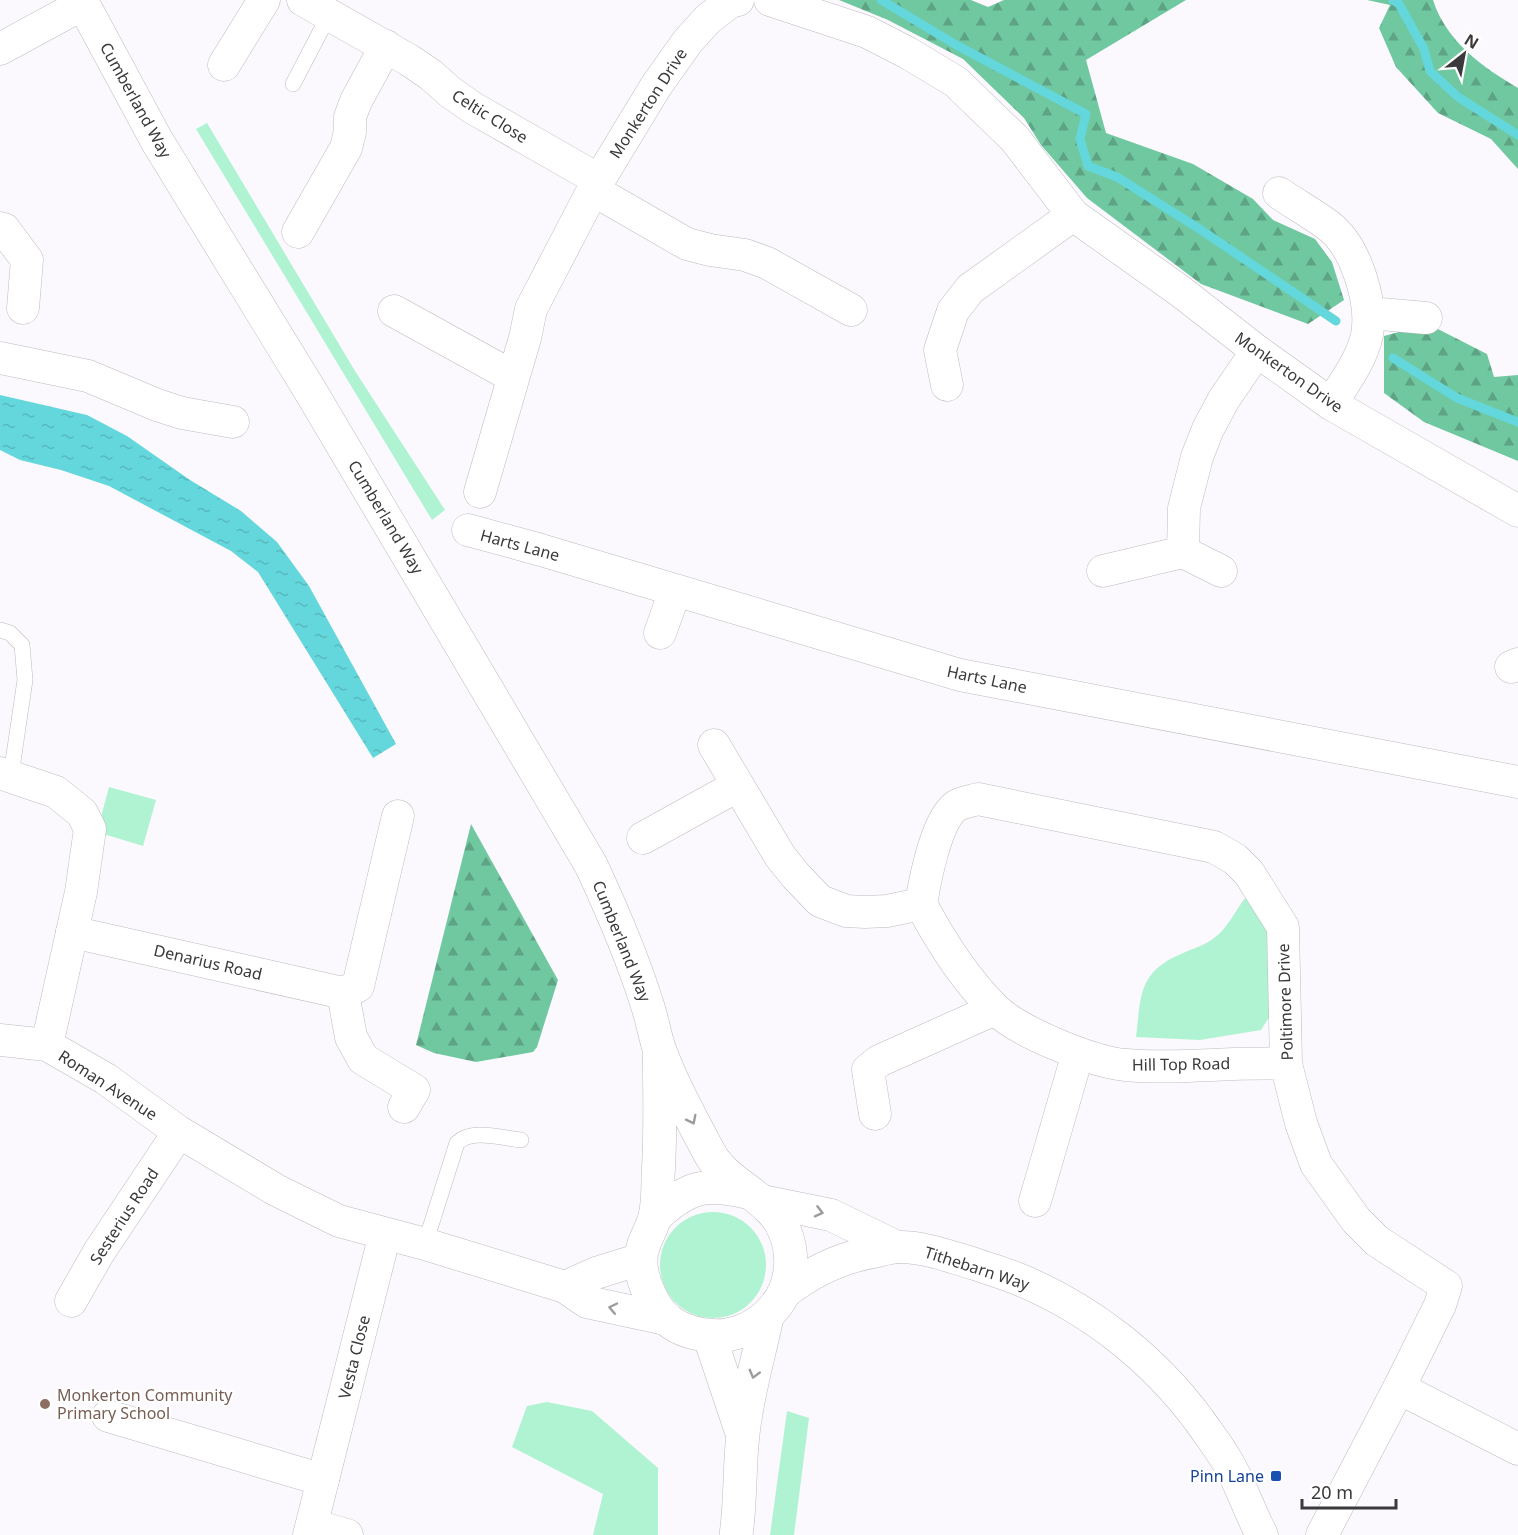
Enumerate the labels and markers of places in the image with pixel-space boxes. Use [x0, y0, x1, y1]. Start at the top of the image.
place label: Monkerton Community Primary School [57, 1384, 233, 1424]
marker: Monkerton Community Primary School [38, 1397, 52, 1411]
place label: Pinn Lane [1190, 1465, 1264, 1487]
marker: Pinn Lane [1269, 1469, 1283, 1483]

